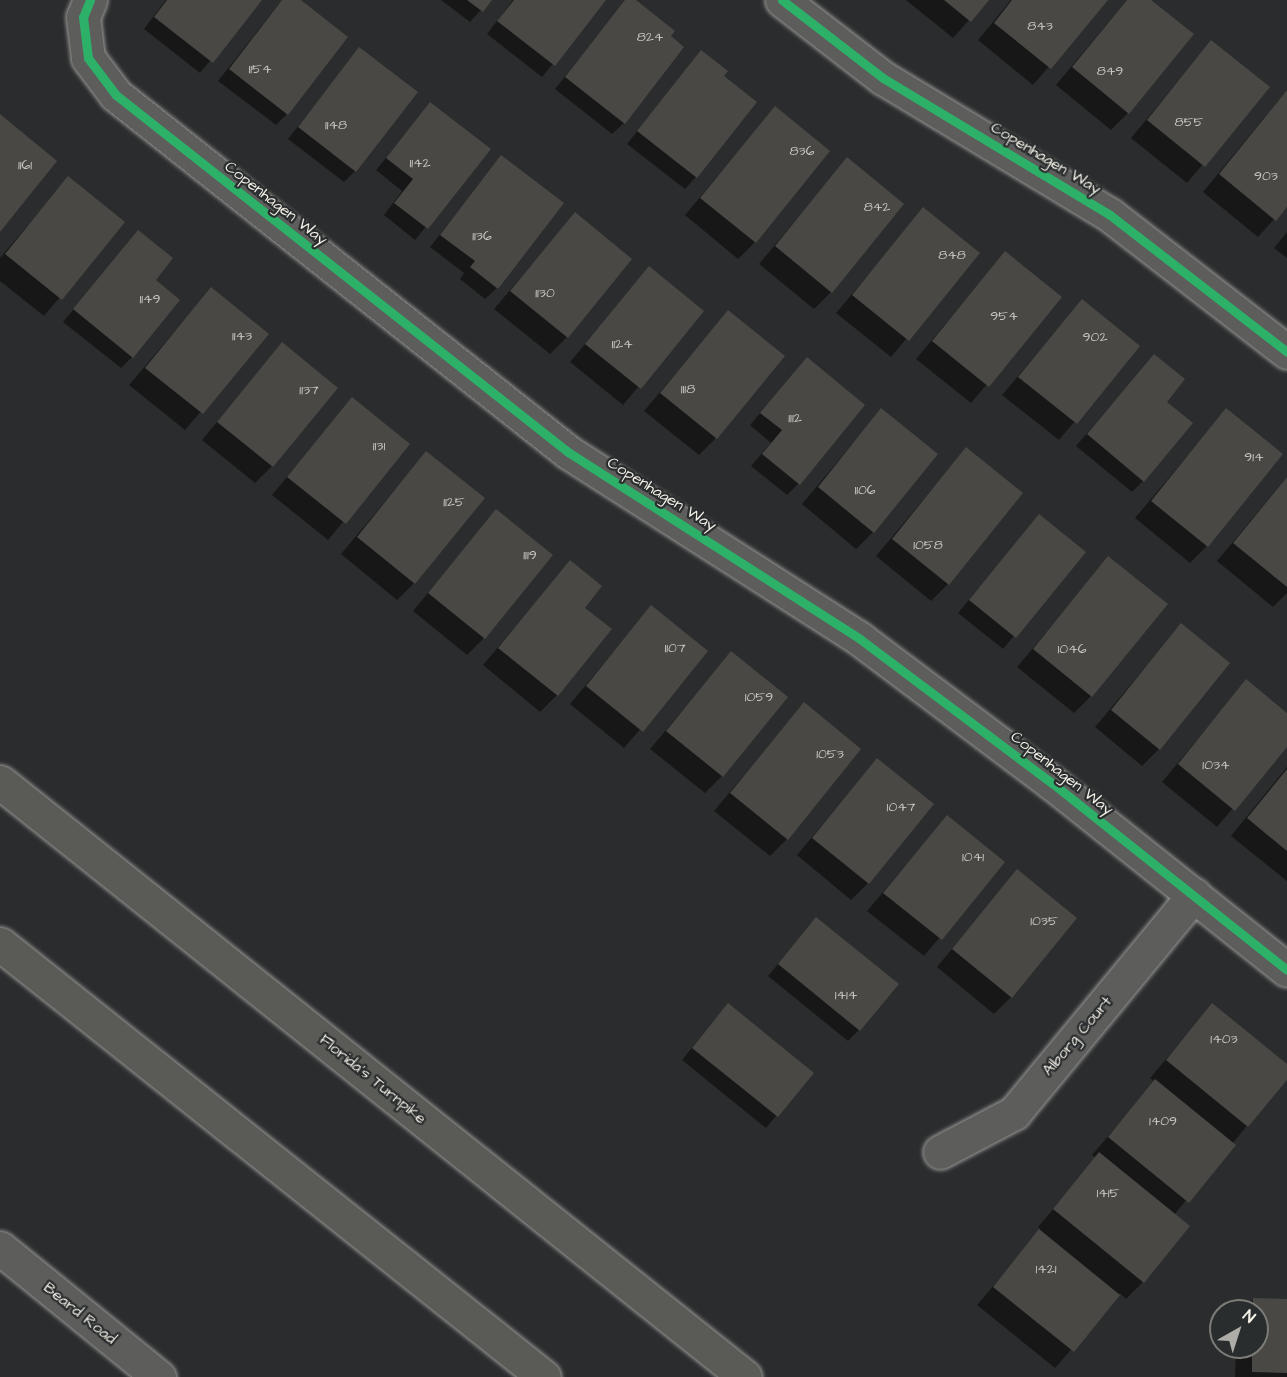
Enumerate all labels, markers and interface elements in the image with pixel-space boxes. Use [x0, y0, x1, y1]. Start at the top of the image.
house number: 843 [1027, 18, 1053, 34]
house number: 824 [637, 29, 663, 45]
house number: 1154 [248, 61, 272, 77]
house number: 849 [1097, 63, 1123, 79]
house number: 855 [1175, 114, 1203, 130]
house number: 1148 [325, 117, 347, 133]
street label: Copenhagen Way [987, 118, 1105, 198]
house number: 836 [790, 143, 814, 159]
house number: 1142 [409, 155, 431, 171]
house number: 1161 [18, 157, 32, 173]
street label: Copenhagen Way [221, 157, 331, 249]
house number: 903 [1254, 168, 1278, 184]
house number: 842 [864, 199, 890, 215]
house number: 1136 [472, 228, 492, 244]
house number: 848 [938, 247, 966, 263]
house number: 1130 [535, 285, 555, 301]
house number: 1149 [139, 291, 161, 307]
house number: 954 [990, 308, 1018, 324]
house number: 1143 [232, 328, 252, 344]
house number: 902 [1083, 329, 1107, 345]
house number: 1124 [611, 336, 633, 352]
house number: 1118 [681, 381, 695, 397]
house number: 1137 [299, 382, 319, 398]
house number: 1112 [788, 410, 802, 426]
house number: 1131 [373, 438, 385, 454]
house number: 914 [1244, 449, 1264, 465]
street label: Copenhagen Way [604, 453, 720, 535]
house number: 1106 [854, 482, 876, 498]
house number: 1125 [443, 494, 465, 510]
house number: 1058 [913, 537, 943, 553]
house number: 1119 [523, 547, 537, 563]
house number: 1107 [664, 640, 686, 656]
house number: 1046 [1058, 641, 1086, 657]
house number: 1059 [745, 689, 773, 705]
street label: Copenhagen Way [1007, 727, 1117, 819]
house number: 1053 [816, 746, 844, 762]
house number: 1034 [1202, 757, 1230, 773]
house number: 1047 [887, 799, 915, 815]
house number: 1041 [962, 849, 984, 865]
house number: 1035 [1030, 913, 1058, 929]
house number: 1414 [835, 987, 857, 1003]
street label: Alborg Court [1038, 992, 1116, 1080]
street label: Florida's Turnpike [316, 1030, 430, 1128]
house number: 1403 [1210, 1031, 1238, 1047]
house number: 1409 [1149, 1113, 1177, 1129]
house number: 1415 [1096, 1185, 1120, 1201]
house number: 1421 [1035, 1261, 1057, 1277]
street label: Beard Road [40, 1278, 120, 1348]
north arrow [1209, 1299, 1269, 1359]
text: N [1238, 1305, 1260, 1328]

